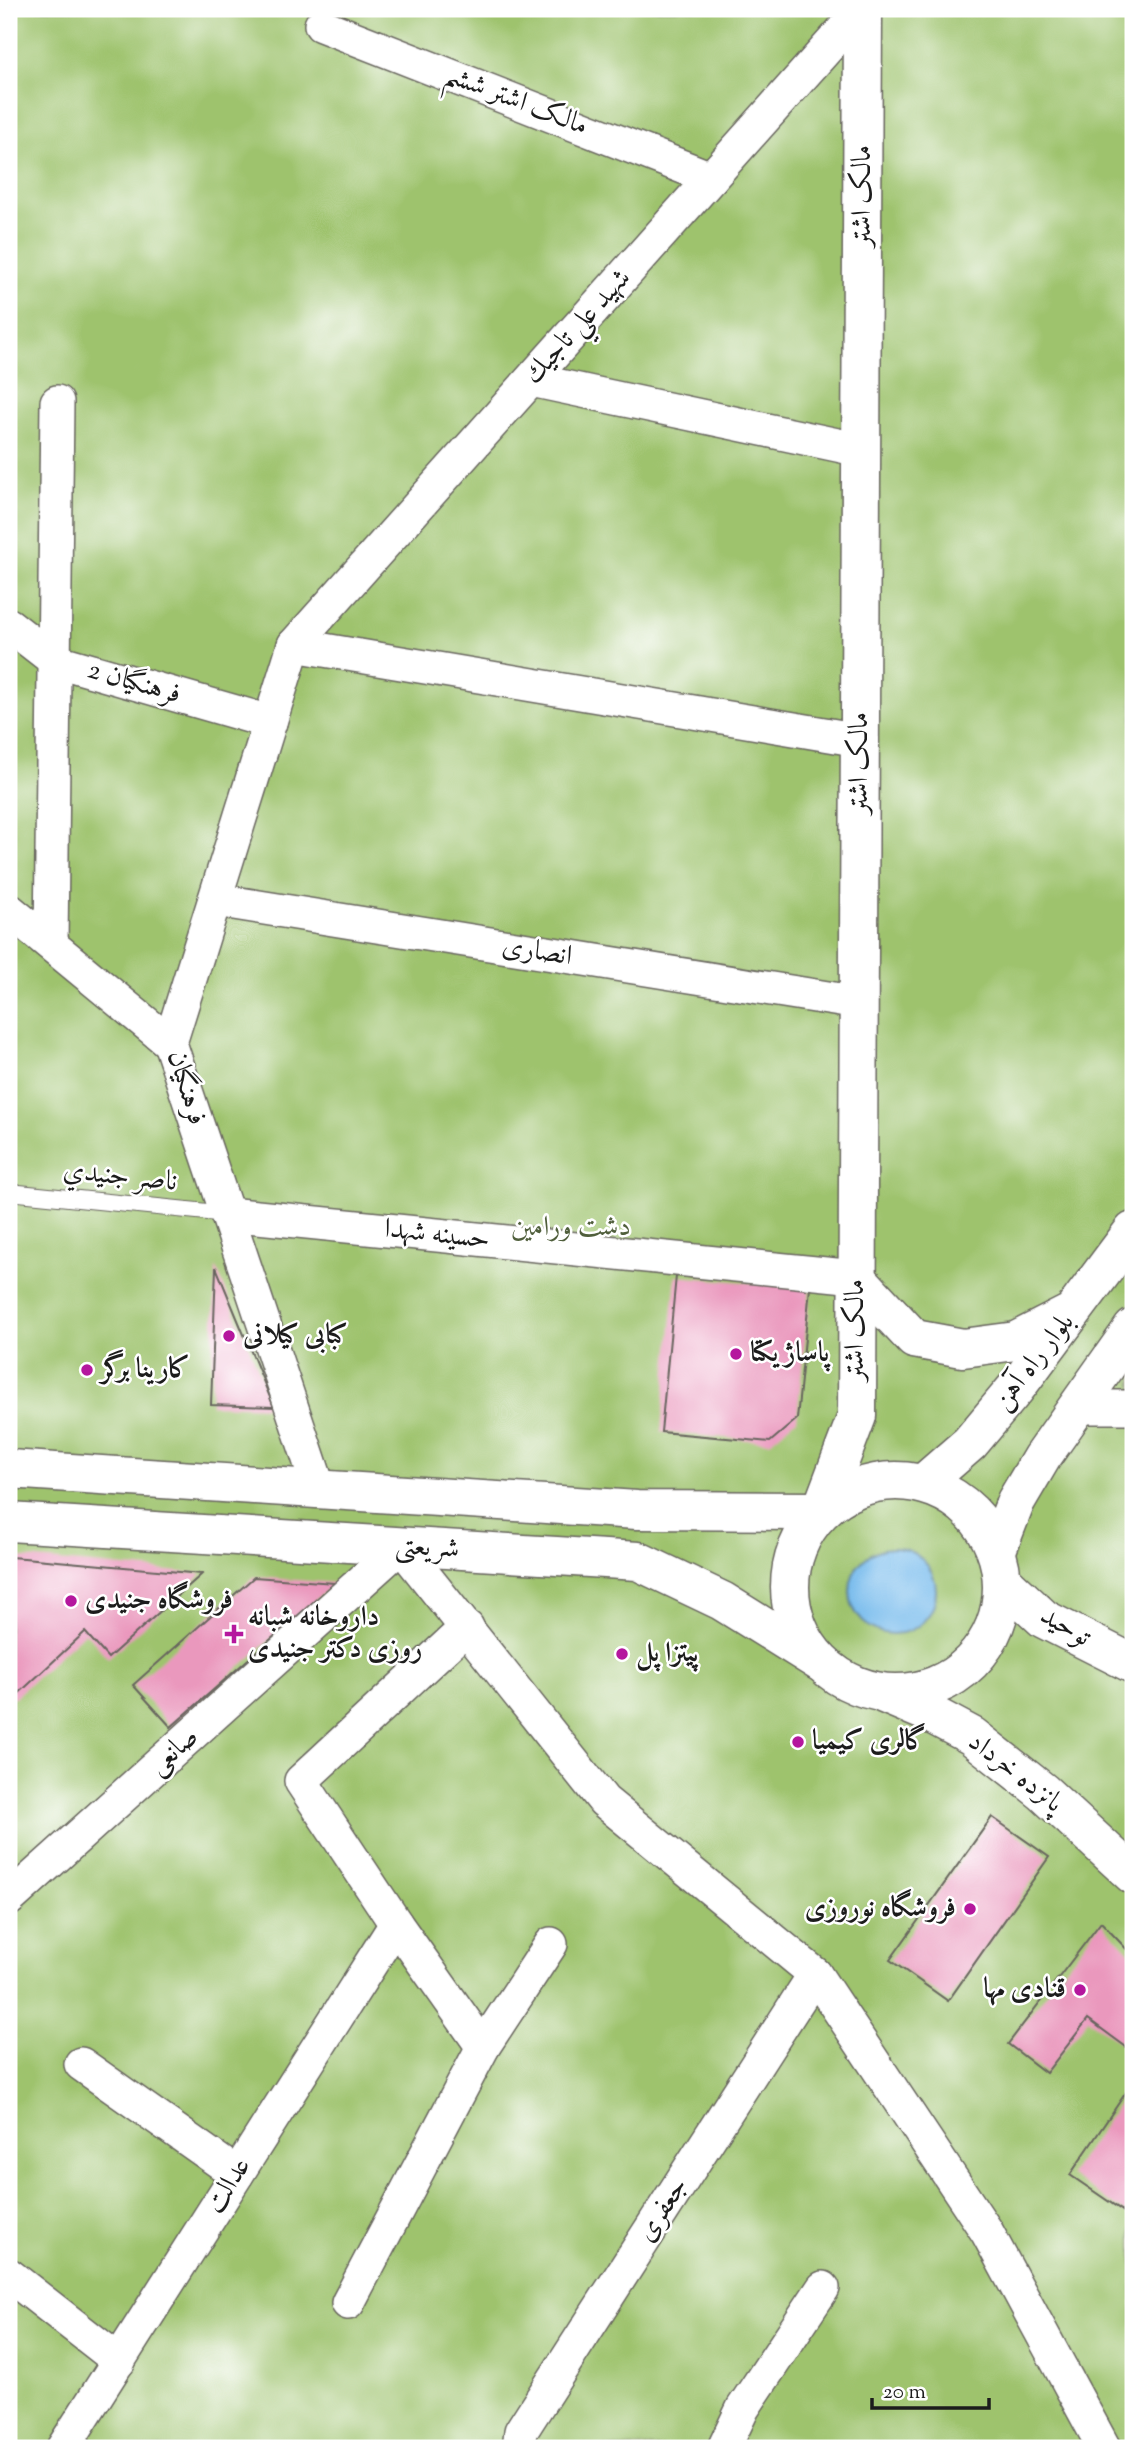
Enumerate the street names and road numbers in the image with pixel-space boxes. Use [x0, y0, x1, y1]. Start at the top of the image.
street label: مالک اشتر ششم [437, 55, 594, 151]
street label: مالک اشتر [843, 145, 883, 250]
street label: شهيد علي تاجيك [515, 260, 644, 397]
street label: فرهنگيان 2 [83, 651, 185, 715]
street label: مالک اشتر [840, 712, 880, 817]
street label: انصاری [499, 927, 575, 977]
street label: فرهنگیان [156, 1046, 216, 1130]
street label: ناصر جنيدي [61, 1151, 179, 1203]
street label: حسینه شهدا [382, 1210, 492, 1260]
street label: مالک اشتر [836, 1279, 876, 1384]
street label: بلوار راه آهن [983, 1305, 1085, 1419]
street label: شریعتی [394, 1526, 460, 1570]
street label: توحید [1032, 1596, 1099, 1658]
street label: صانعی [140, 1718, 208, 1786]
street label: پانزده خرداد [959, 1723, 1073, 1824]
street label: عدالت [196, 2150, 262, 2222]
street label: جعفری [627, 2170, 699, 2250]

